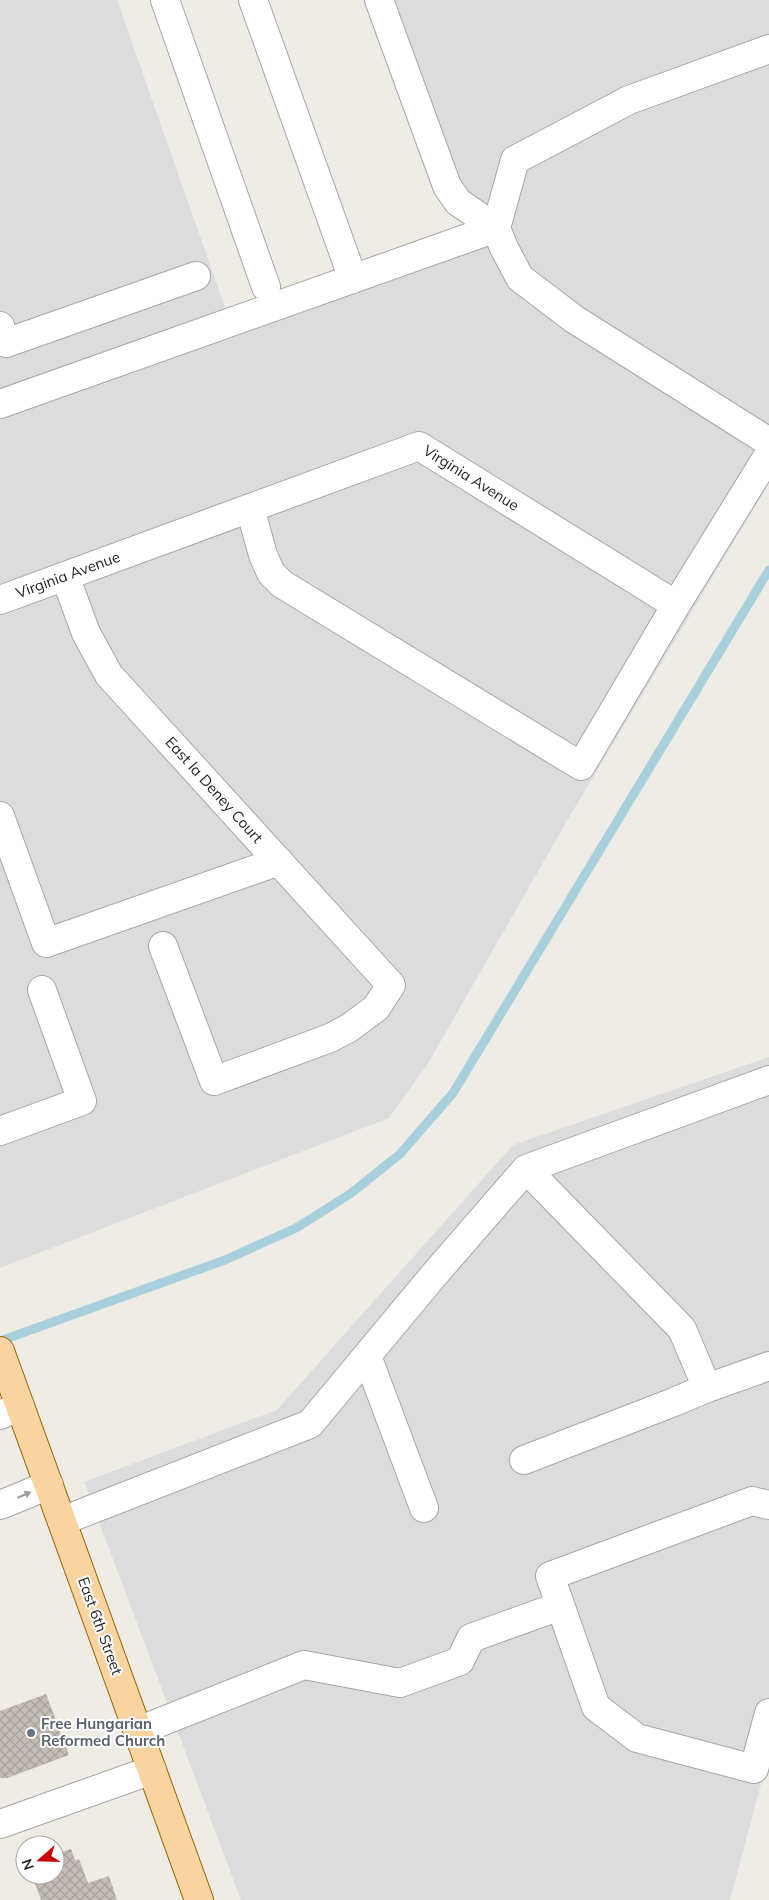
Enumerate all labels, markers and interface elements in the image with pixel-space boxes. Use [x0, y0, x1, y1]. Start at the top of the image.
street label: Virginia Avenue [420, 440, 523, 515]
street label: Virginia Avenue [13, 547, 123, 602]
street label: East la Deney Court [162, 732, 267, 847]
one-way arrow [17, 1491, 32, 1499]
street label: East 6th Street [74, 1574, 127, 1677]
place label: Free Hungarian Reformed Church [41, 1714, 165, 1750]
marker: Free Hungarian Reformed Church [25, 1727, 37, 1739]
north arrow [15, 1835, 65, 1885]
text: N [18, 1856, 38, 1872]

